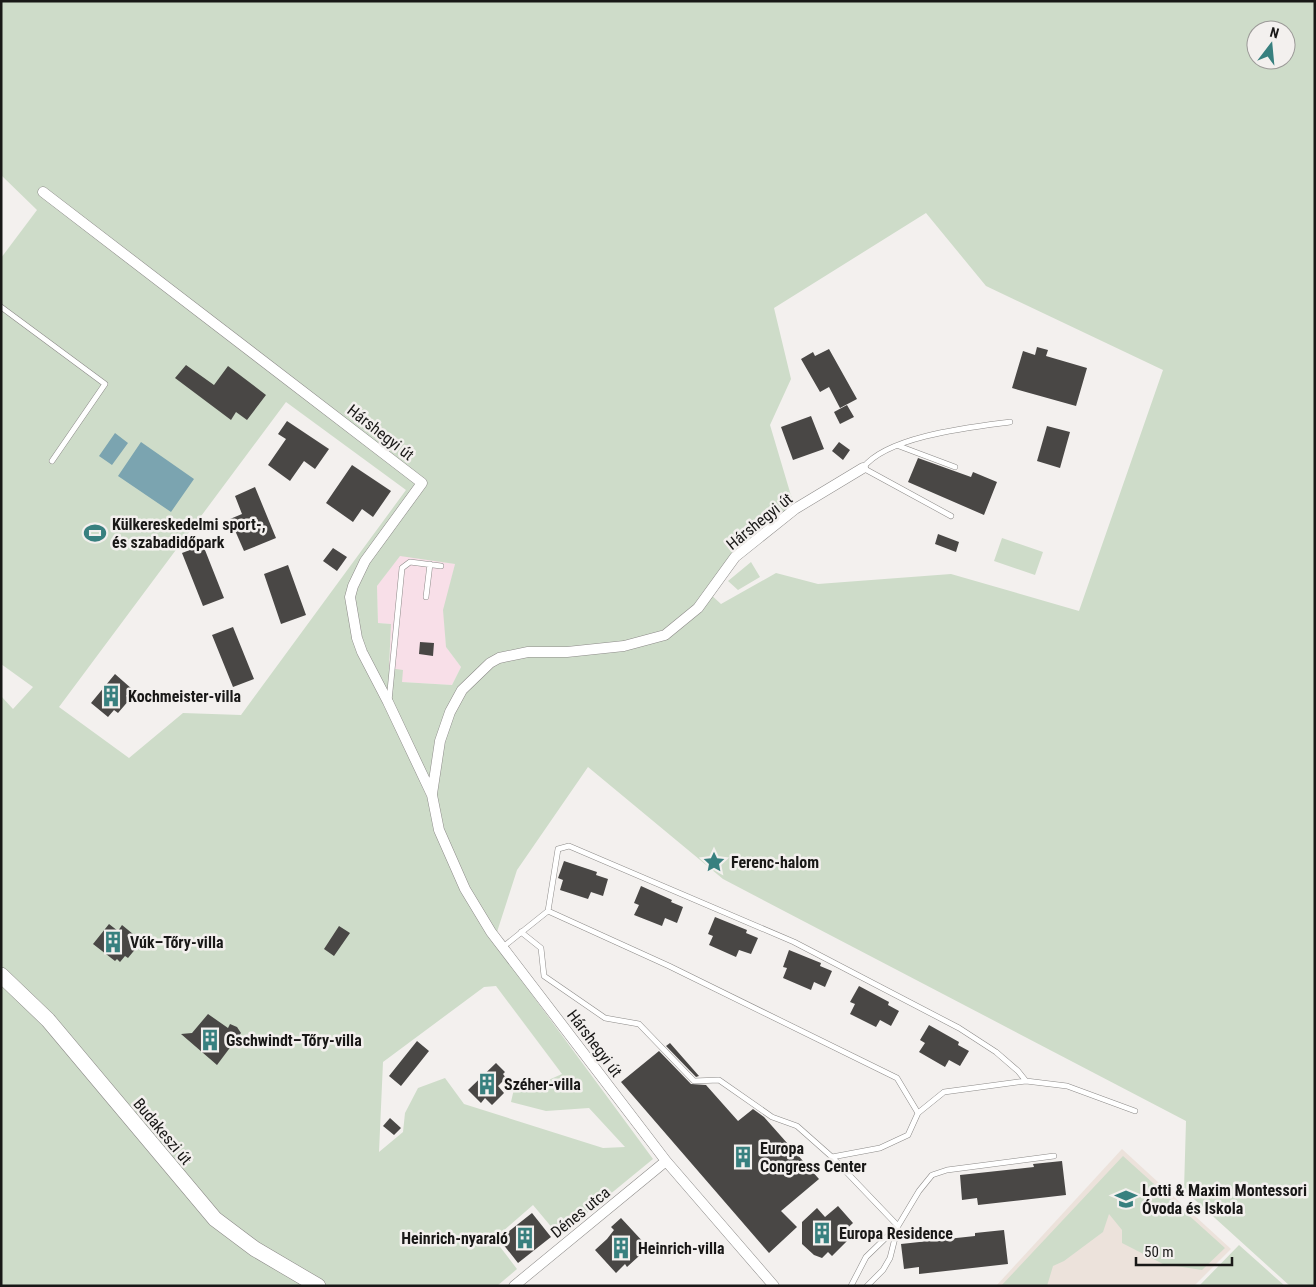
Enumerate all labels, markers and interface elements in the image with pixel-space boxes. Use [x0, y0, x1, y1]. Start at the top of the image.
north arrow [1246, 20, 1296, 70]
text: N [1268, 24, 1281, 41]
street label: Hárshegyi út [344, 400, 418, 464]
street label: Hárshegyi út [722, 489, 796, 554]
place label: Külkereskedelmi sport-, és szabadidőpark [112, 515, 266, 552]
sports icon: Külkereskedelmi sport-, és szabadidőpark [82, 520, 108, 546]
building icon: Kochmeister-villa [98, 683, 124, 709]
place label: Kochmeister-villa [128, 687, 242, 706]
place icon: Ferenc-halom [701, 849, 727, 875]
place label: Ferenc-halom [731, 853, 819, 872]
building icon: Vúk–Tőry-villa [100, 929, 126, 955]
place label: Vúk–Tőry-villa [130, 933, 224, 952]
street label: Hárshegyi út [563, 1006, 626, 1081]
building icon: Gschwindt–Tőry-villa [197, 1027, 223, 1053]
place label: Gschwindt–Tőry-villa [226, 1031, 362, 1050]
building icon: Széher-villa [474, 1071, 500, 1097]
place label: Széher-villa [504, 1075, 581, 1094]
street label: Budakeszi út [129, 1094, 196, 1169]
place label: Europa Congress Center [760, 1139, 867, 1176]
building icon: Europa Congress Center [730, 1144, 756, 1170]
place label: Lotti & Maxim Montessori Óvoda és Iskola [1142, 1181, 1307, 1218]
street label: Dénes utca [547, 1183, 614, 1242]
school or university icon: Lotti & Maxim Montessori Óvoda és Iskola [1113, 1186, 1139, 1212]
building icon: Europa Residence [809, 1220, 835, 1246]
place label: Europa Residence [839, 1224, 953, 1243]
building icon: Heinrich-nyaraló [512, 1225, 538, 1251]
place label: Heinrich-nyaraló [401, 1229, 508, 1248]
scale bar [1136, 1234, 1232, 1266]
building icon: Heinrich-villa [608, 1235, 634, 1261]
place label: Heinrich-villa [638, 1239, 725, 1258]
text: 50 m [1144, 1243, 1174, 1261]

